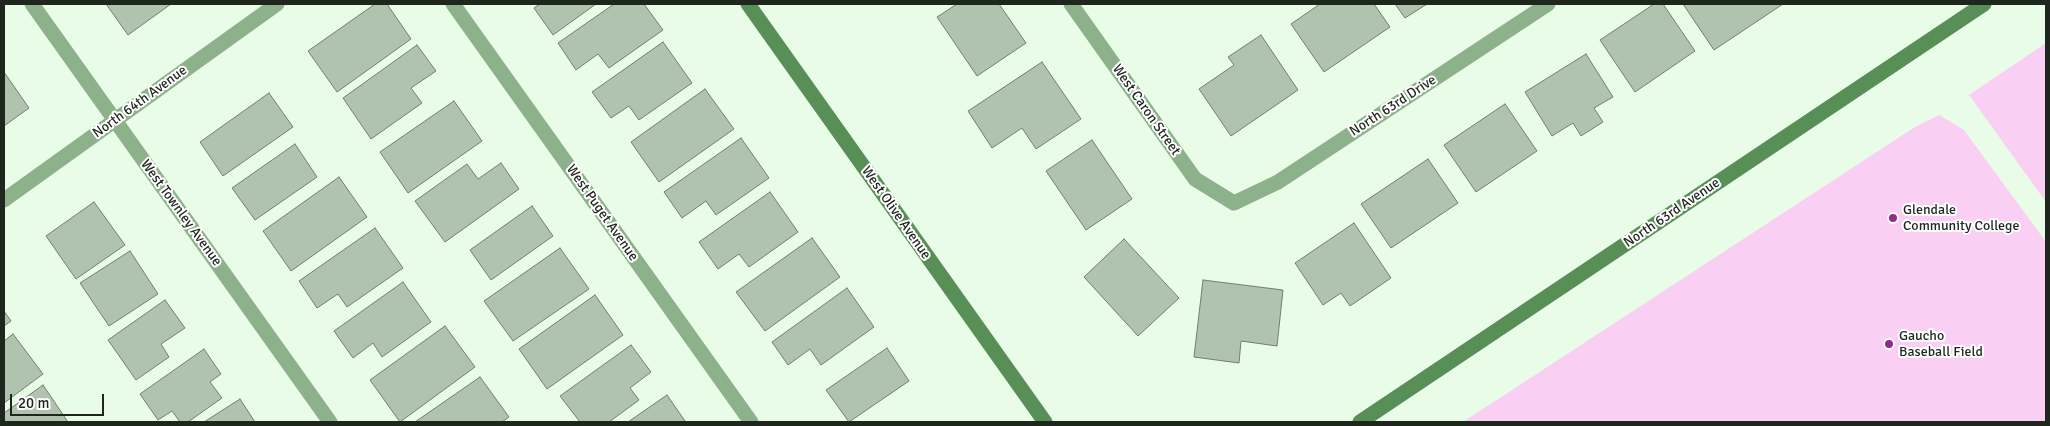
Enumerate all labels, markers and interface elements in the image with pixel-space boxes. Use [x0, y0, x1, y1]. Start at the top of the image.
street label: West Caron Street [1108, 61, 1184, 159]
street label: North 64th Avenue [90, 62, 190, 142]
street label: North 63rd Drive [1347, 72, 1439, 140]
street label: West Townley Avenue [137, 157, 225, 269]
street label: West Puget Avenue [562, 161, 642, 265]
street label: West Olive Avenue [858, 163, 934, 263]
street label: North 63rd Avenue [1621, 175, 1723, 251]
place label: Glendale Community College [1903, 202, 2020, 234]
marker: Glendale Community College [1887, 212, 1899, 224]
place label: Gaucho Baseball Field [1899, 328, 1983, 361]
marker: Gaucho Baseball Field [1883, 338, 1895, 350]
scale bar [12, 384, 106, 416]
text: 20 m [18, 394, 49, 412]

